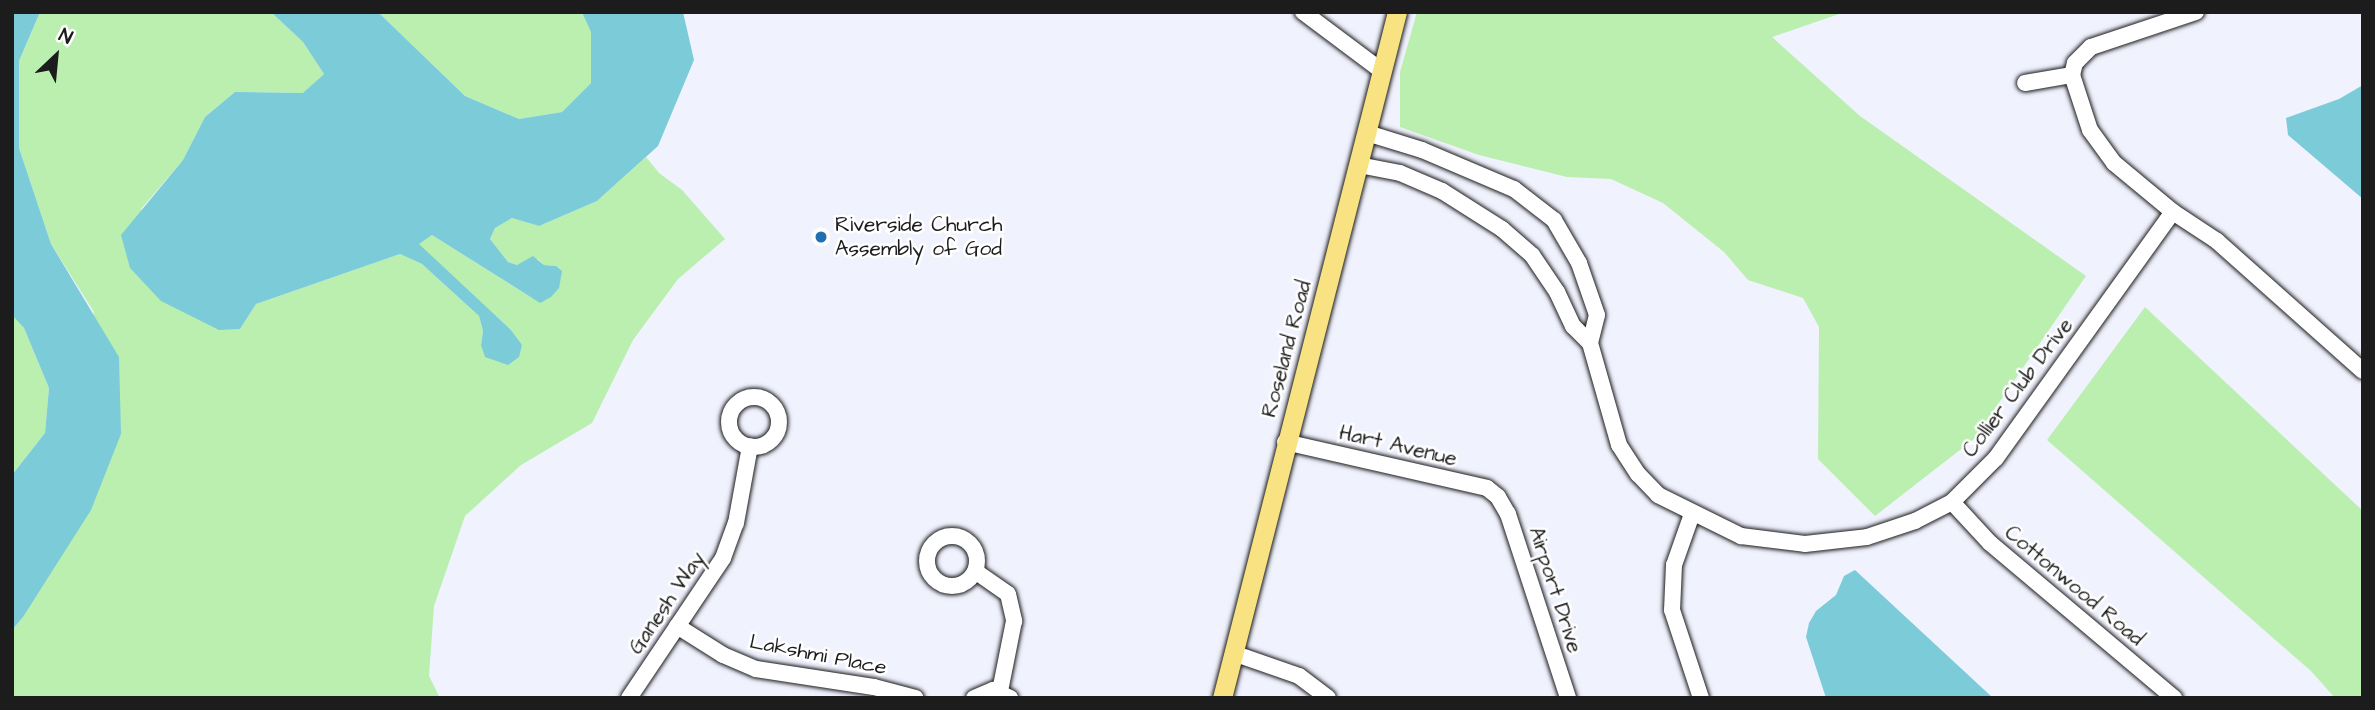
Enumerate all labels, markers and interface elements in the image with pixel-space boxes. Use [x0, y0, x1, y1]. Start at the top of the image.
north arrow [21, 21, 91, 91]
text: N [54, 22, 77, 51]
place label: Riverside Church Assembly of God [835, 212, 1002, 262]
marker: Riverside Church Assembly of God [813, 229, 829, 245]
street label: Roseland Road [1257, 278, 1317, 420]
street label: Collier Club Drive [1958, 314, 2078, 462]
street label: Hart Avenue [1337, 420, 1459, 472]
street label: Cottonwood Road [1999, 520, 2149, 652]
street label: Airport Drive [1523, 524, 1587, 656]
street label: Ganesh Way [623, 547, 711, 659]
street label: Lakshmi Place [747, 629, 889, 681]

